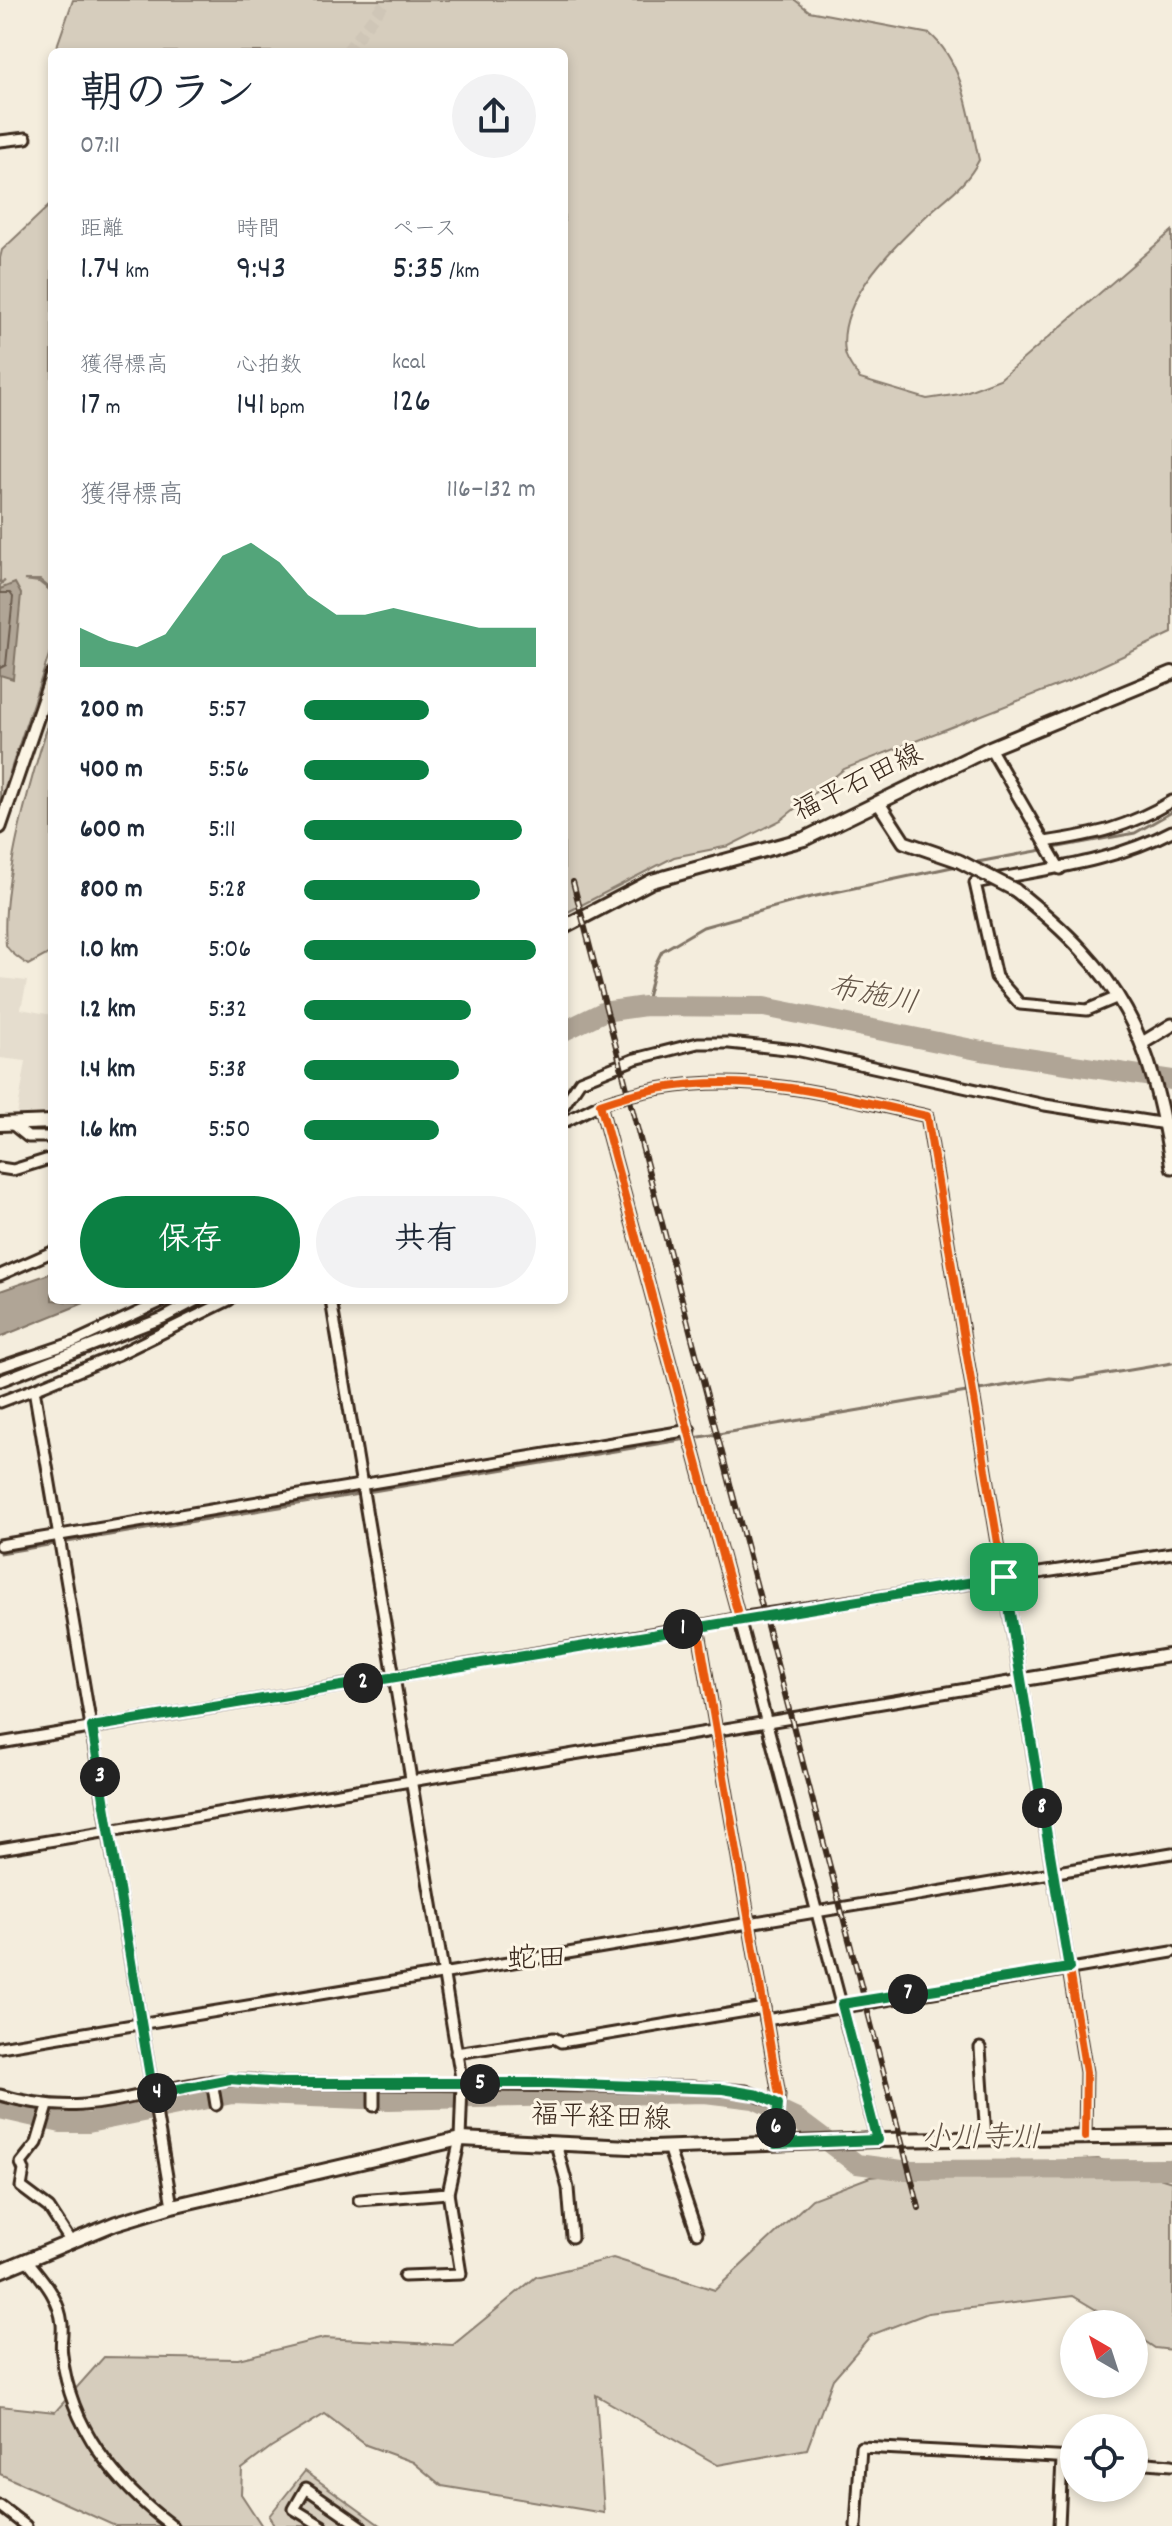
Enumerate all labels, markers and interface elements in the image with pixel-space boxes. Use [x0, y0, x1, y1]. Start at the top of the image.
text: 朝のラン [80, 66, 256, 129]
button: share [452, 74, 536, 158]
text: 07:11 [80, 128, 120, 165]
text: 距離 [80, 215, 124, 246]
text: 時間 [236, 215, 280, 246]
text: ペース [392, 215, 457, 246]
text: 1.74 [80, 246, 120, 295]
text: 9:43 [236, 246, 286, 295]
text: 5:35 [392, 246, 444, 295]
text: km [120, 257, 149, 288]
text: /km [444, 257, 480, 288]
text: kcal [392, 348, 425, 379]
text: 獲得標高 [80, 351, 168, 382]
text: 心拍数 [236, 351, 302, 382]
text: 126 [392, 379, 431, 428]
text: 17 [80, 382, 100, 431]
text: 141 [236, 382, 265, 431]
text: m [100, 393, 121, 424]
text: bpm [265, 393, 305, 424]
text: 116–132 m [447, 472, 536, 509]
text: 獲得標高 [80, 478, 184, 515]
text: 200 m [80, 692, 144, 729]
text: 5:57 [208, 692, 246, 729]
street label: 福平石田線 [787, 736, 931, 834]
text: 400 m [80, 752, 143, 789]
text: 5:56 [208, 752, 249, 789]
text: 600 m [80, 812, 145, 849]
text: 5:11 [208, 812, 236, 849]
text: 800 m [80, 872, 143, 909]
text: 5:28 [208, 872, 246, 909]
text: 1.0 km [80, 932, 139, 969]
text: 5:06 [208, 932, 251, 969]
water label: 布施川 [825, 968, 921, 1028]
text: 1.2 km [80, 992, 136, 1029]
text: 5:32 [208, 992, 247, 1029]
text: 1.4 km [80, 1052, 135, 1089]
text: 5:38 [208, 1052, 246, 1089]
text: 1.6 km [80, 1112, 137, 1149]
text: 5:50 [208, 1112, 251, 1149]
button: 保存 [80, 1196, 300, 1288]
button: 共有 [316, 1196, 536, 1288]
pin [970, 1543, 1038, 1611]
icon: arrive [982, 1555, 1026, 1599]
pin: 1 [663, 1609, 703, 1649]
text: 1 [681, 1613, 685, 1644]
pin: 2 [343, 1663, 383, 1703]
text: 2 [358, 1667, 368, 1698]
pin: 3 [80, 1757, 120, 1797]
text: 3 [95, 1761, 105, 1792]
pin: 8 [1022, 1788, 1062, 1828]
text: 8 [1038, 1792, 1046, 1823]
district label: 蛇田 [507, 1940, 567, 1983]
pin: 7 [888, 1974, 928, 2014]
text: 7 [904, 1978, 912, 2009]
pin: 5 [460, 2064, 500, 2104]
text: 5 [475, 2068, 485, 2099]
pin: 4 [137, 2073, 177, 2113]
text: 4 [152, 2077, 162, 2108]
street label: 福平経田線 [530, 2098, 672, 2142]
pin: 6 [756, 2108, 796, 2148]
text: 6 [771, 2112, 781, 2143]
water label: 小川寺川 [921, 2119, 1041, 2162]
north arrow [1060, 2310, 1148, 2398]
map controls [1060, 2310, 1148, 2502]
button: locate [1060, 2414, 1148, 2502]

